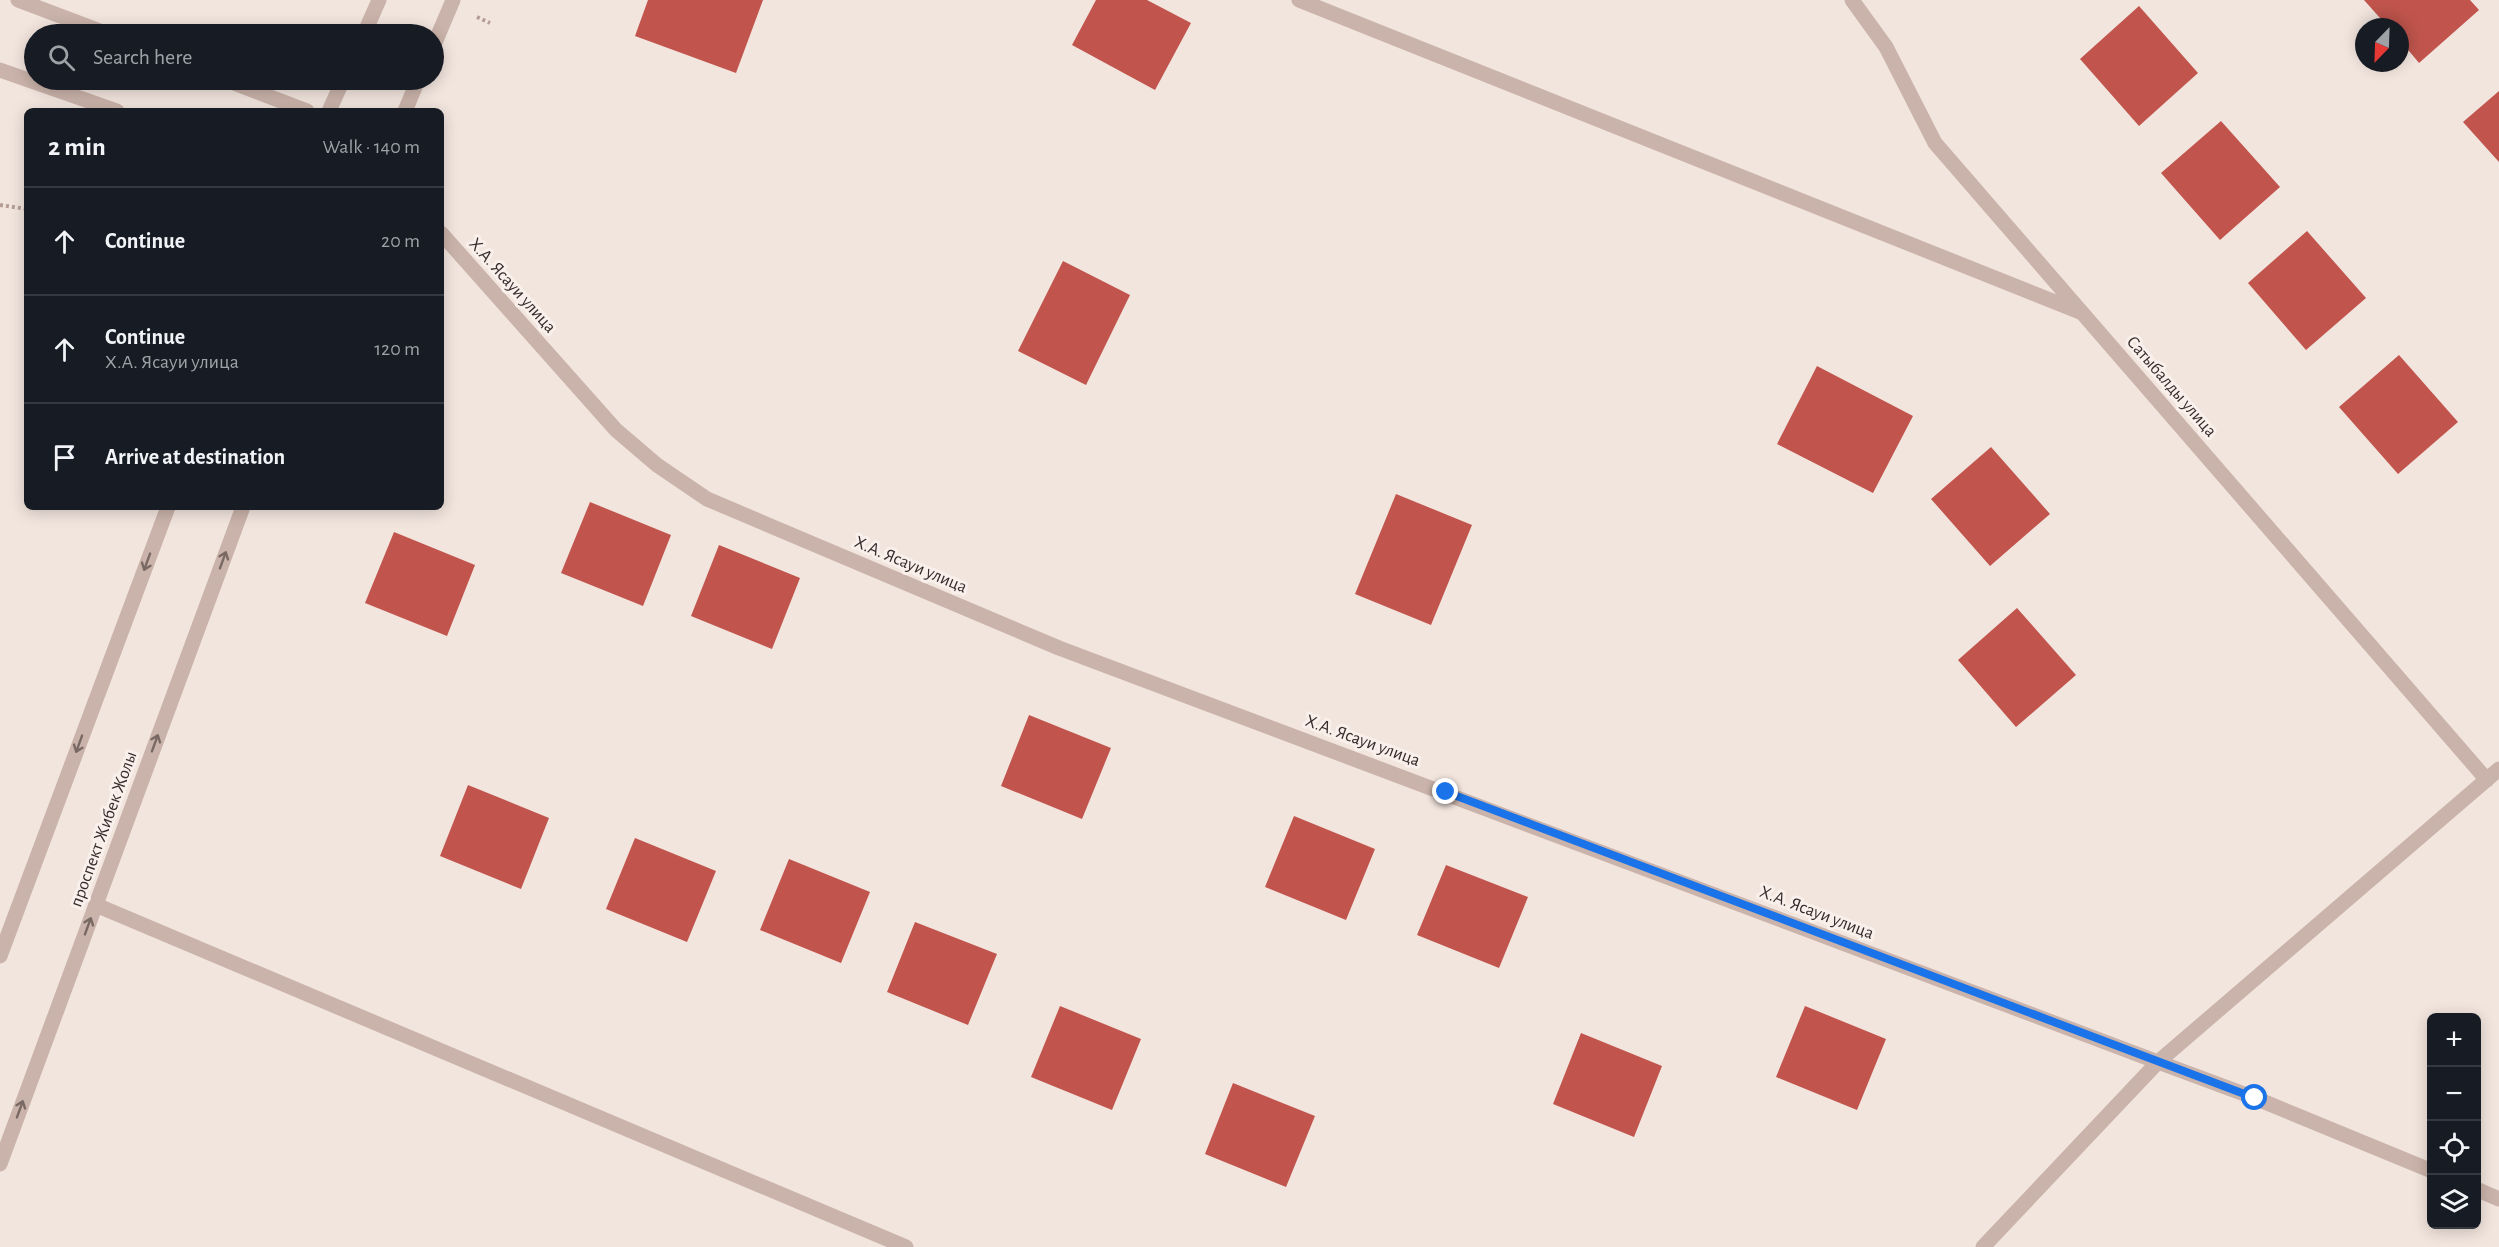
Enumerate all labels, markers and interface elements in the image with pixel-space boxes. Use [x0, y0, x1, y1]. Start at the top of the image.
north arrow [2355, 18, 2409, 72]
search box [24, 24, 444, 90]
icon: search [45, 41, 78, 74]
text: Search here [93, 46, 192, 68]
text: 2 min [48, 134, 106, 160]
text: Walk · 140 m [322, 137, 420, 157]
icon: ahead [48, 225, 81, 258]
text: Continue [105, 230, 185, 252]
text: 20 m [381, 231, 420, 251]
street label: Х.А. Ясауи улица [465, 235, 559, 336]
text: Continue [105, 326, 185, 348]
street label: Сатыбалды улица [2123, 332, 2220, 440]
icon: ahead [48, 333, 81, 366]
text: 120 m [374, 339, 420, 359]
text: Х.А. Ясауи улица [105, 352, 239, 372]
icon: arrive [48, 441, 81, 474]
text: Arrive at destination [105, 446, 285, 468]
street label: Х.А. Ясауи улица [852, 533, 970, 597]
one-way arrow [218, 551, 229, 570]
one-way arrow [141, 552, 152, 571]
street label: Х.А. Ясауи улица [1303, 712, 1422, 770]
one-way arrow [151, 734, 162, 753]
one-way arrow [73, 735, 84, 753]
street label: проспект Жибек Жолы [66, 749, 141, 910]
route end [1432, 778, 1458, 804]
street label: Х.А. Ясауи улица [1757, 883, 1876, 943]
one-way arrow [83, 917, 94, 936]
map controls [2427, 1013, 2481, 1229]
button: + [2427, 1013, 2481, 1067]
button: − [2427, 1067, 2481, 1121]
route start [2241, 1084, 2267, 1110]
one-way arrow [16, 1100, 27, 1119]
button: locate [2427, 1121, 2481, 1175]
button: layers [2427, 1175, 2481, 1229]

